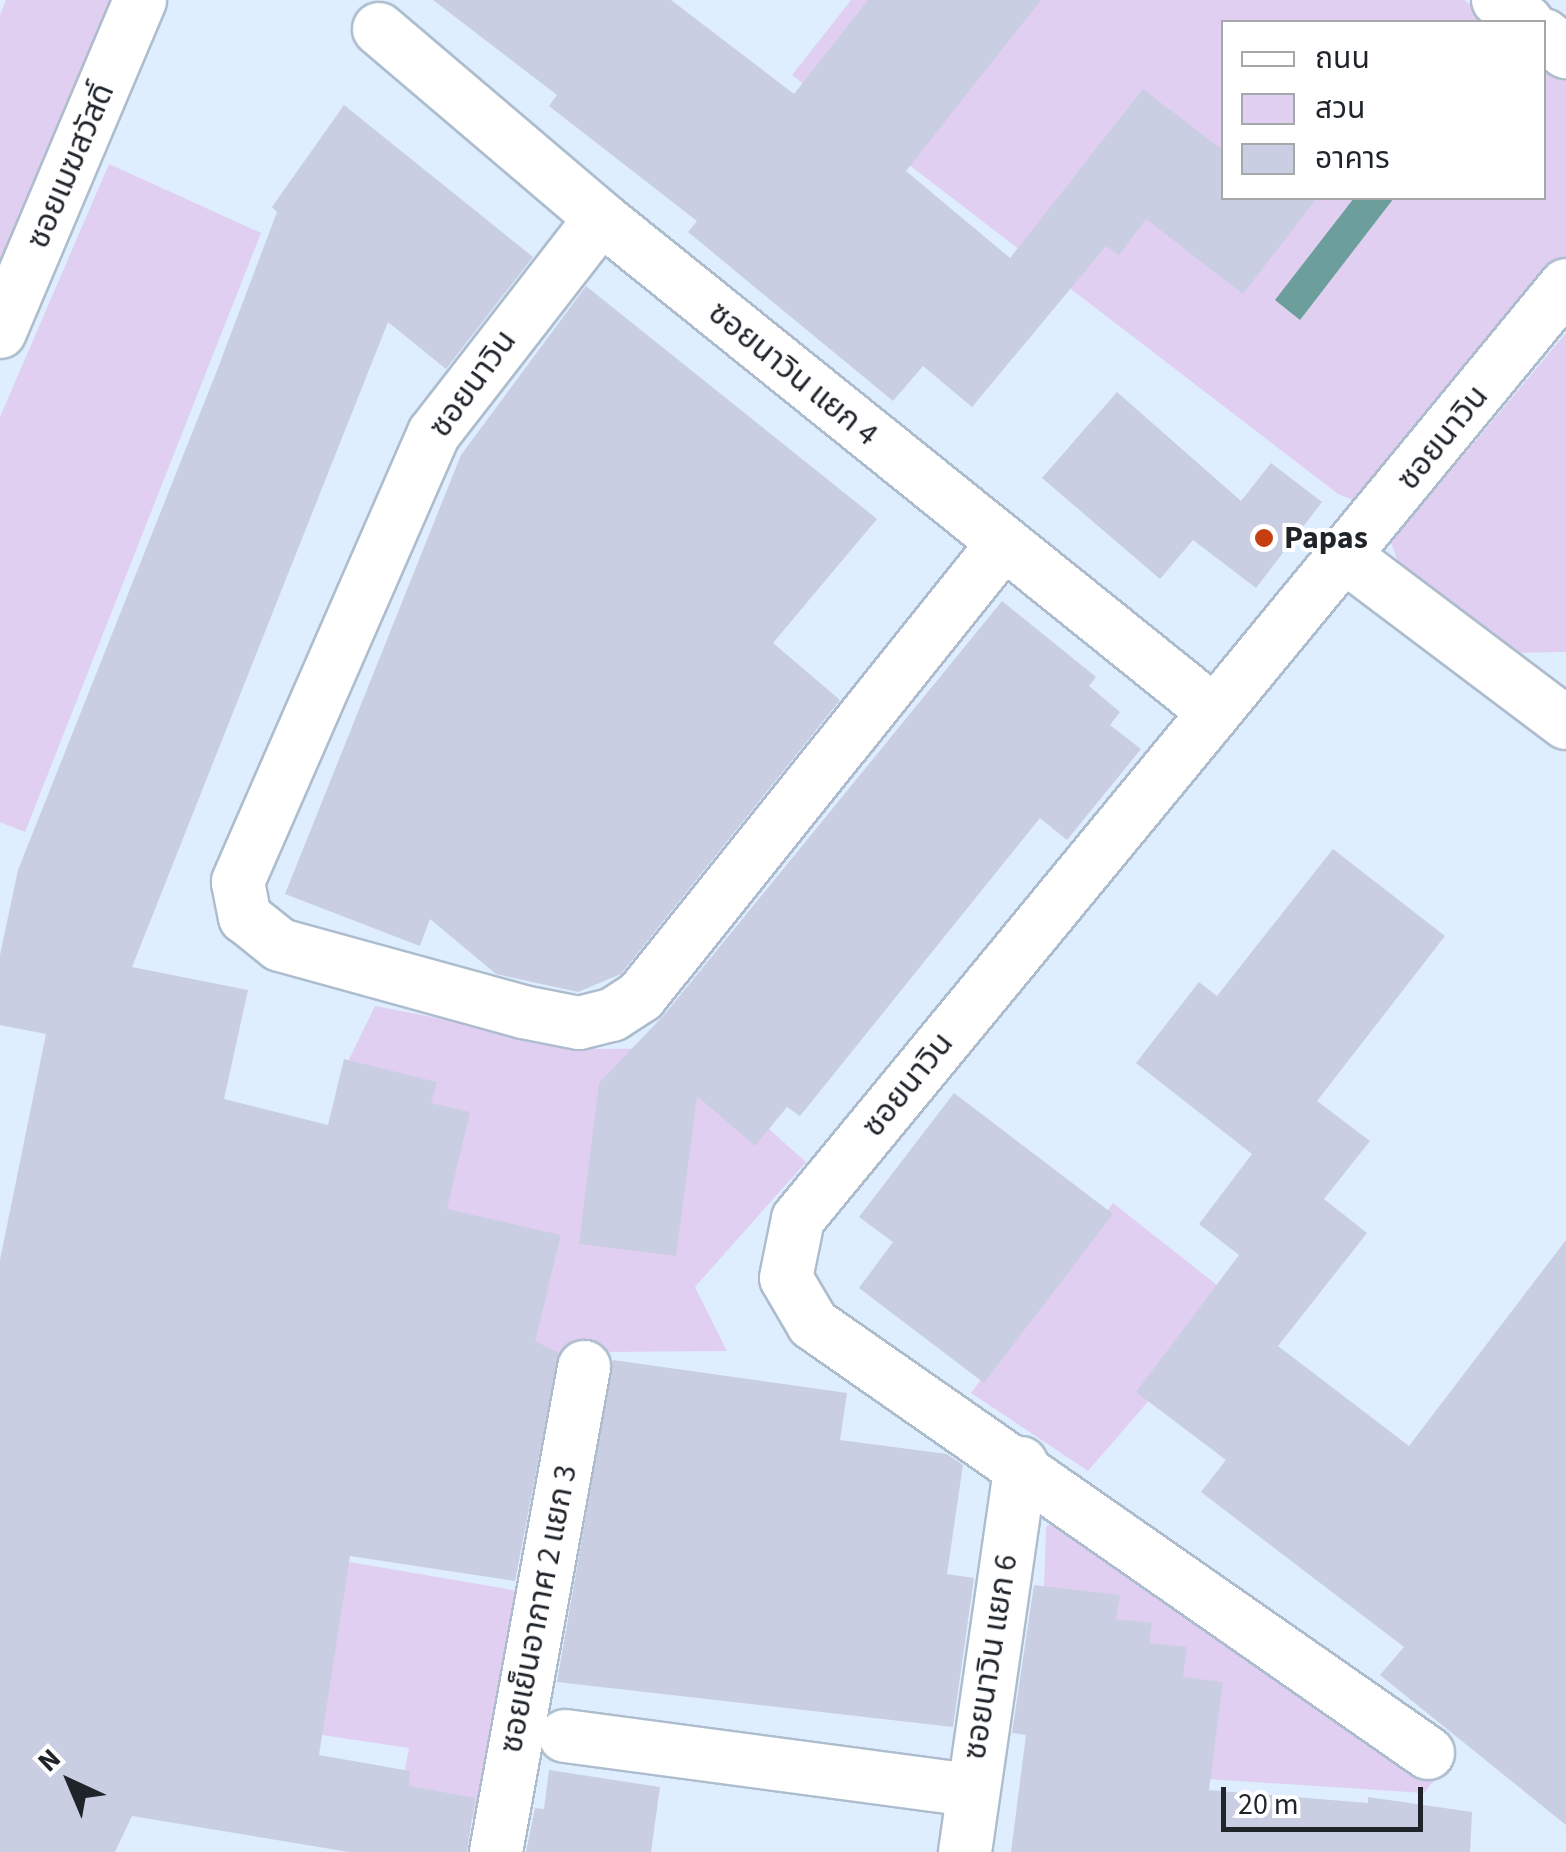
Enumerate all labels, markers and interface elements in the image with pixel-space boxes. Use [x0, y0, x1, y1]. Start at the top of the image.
legend [1221, 20, 1546, 200]
text: ถนน [1315, 37, 1370, 80]
street label: ซอยเมฆสวัสดิ์ [19, 78, 123, 254]
text: สวน [1315, 87, 1365, 130]
text: อาคาร [1315, 137, 1390, 180]
street label: ซอยนาวิน แยก 4 [700, 294, 886, 454]
street label: ซอยนาวิน [421, 323, 525, 445]
street label: ซอยนาวิน [1389, 378, 1497, 498]
place label: Papas [1284, 519, 1368, 557]
marker: Papas [1253, 527, 1275, 549]
street label: ซอยนาวิน [854, 1025, 962, 1145]
street label: ซอยเย็นอากาศ 2 แยก 3 [492, 1462, 586, 1756]
street label: ซอยนาวิน แยก 6 [956, 1552, 1026, 1762]
north arrow [20, 1732, 120, 1832]
text: N [29, 1740, 70, 1781]
scale bar [1226, 1767, 1428, 1829]
text: 20 m [1238, 1783, 1299, 1826]

